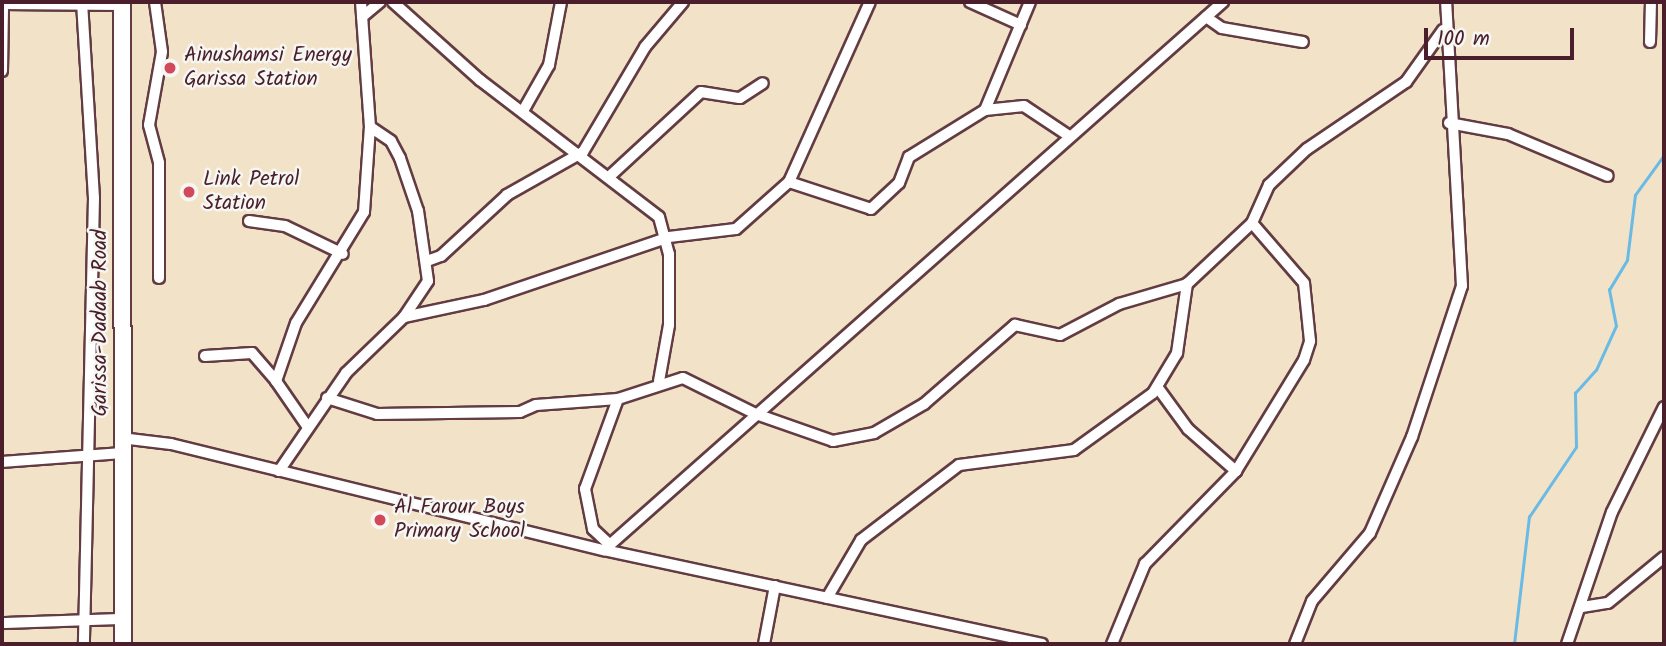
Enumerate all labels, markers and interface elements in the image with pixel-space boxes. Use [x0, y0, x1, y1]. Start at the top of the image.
scale bar [1428, 14, 1578, 58]
text: 100 m [1437, 23, 1490, 56]
place label: Ainushamsi Energy Garissa Station [184, 43, 352, 93]
marker: Ainushamsi Energy Garissa Station [162, 60, 178, 76]
place label: Link Petrol Station [203, 167, 300, 217]
marker: Link Petrol Station [181, 184, 197, 200]
street label: Garissa-Dadaab Road [88, 229, 114, 417]
place label: Al Farour Boys Primary School [394, 495, 525, 545]
marker: Al Farour Boys Primary School [372, 512, 388, 528]

